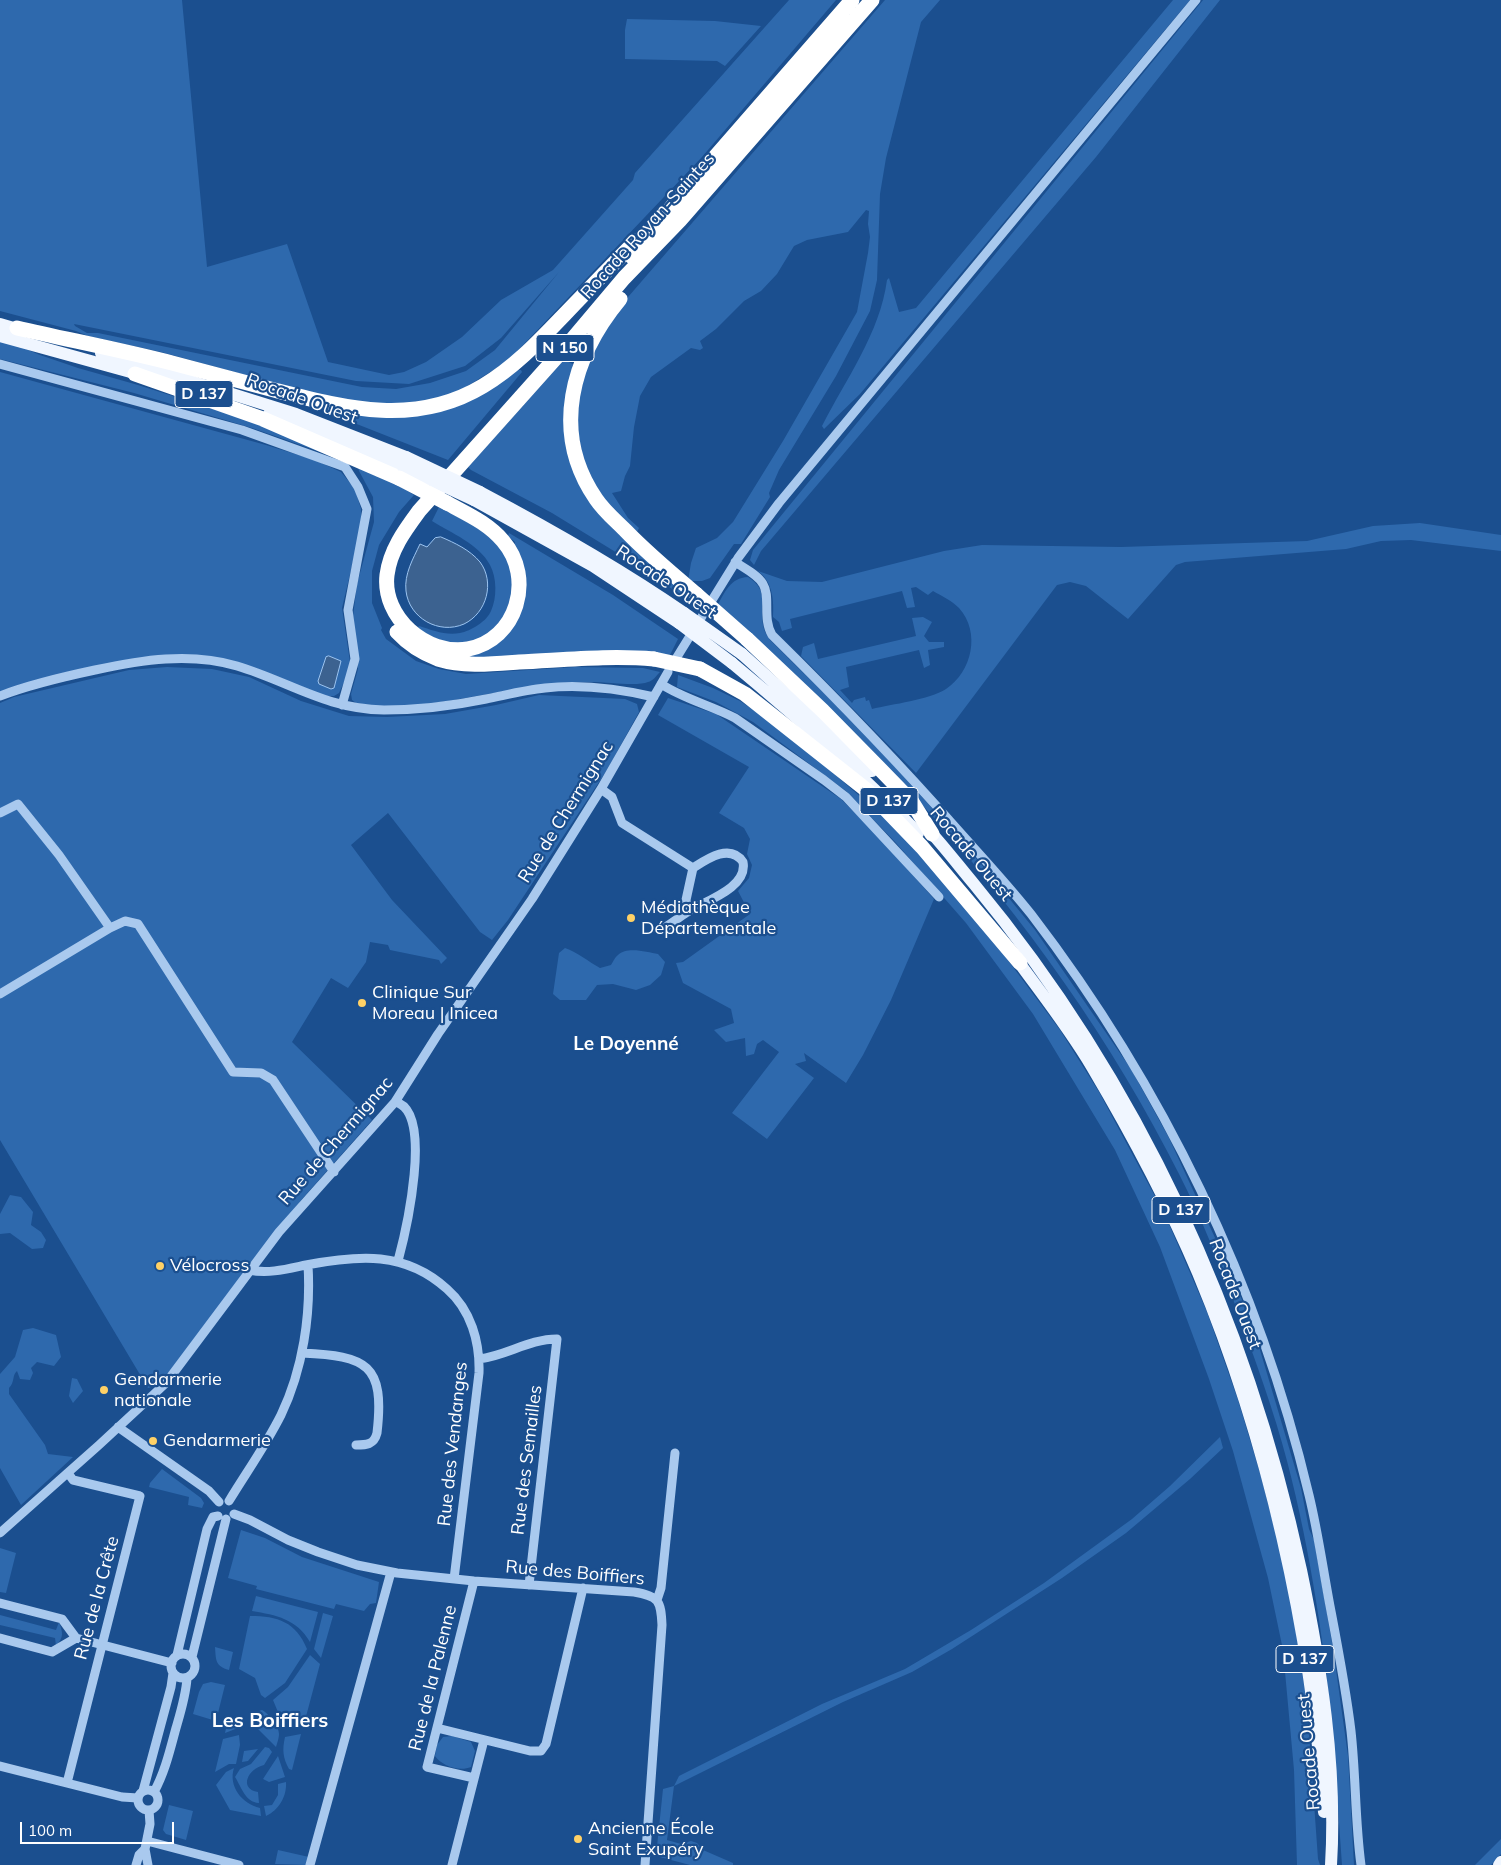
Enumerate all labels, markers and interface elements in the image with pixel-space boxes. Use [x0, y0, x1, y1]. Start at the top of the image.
street label: Rocade Royan-Saintes [577, 148, 719, 304]
road number: N 150 [536, 334, 594, 362]
street label: Rocade Ouest [243, 369, 361, 429]
road number: D 137 [175, 380, 233, 408]
street label: Rocade Ouest [612, 540, 720, 624]
street label: Rue de Chermignac [514, 737, 618, 887]
road number: D 137 [860, 788, 918, 814]
street label: Rocade Ouest [925, 802, 1017, 906]
place label: Médiathèque Départementale [641, 897, 776, 940]
marker: Médiathèque Départementale [625, 912, 637, 924]
place label: Clinique Sur Moreau | Inicea [372, 982, 498, 1024]
marker: Clinique Sur Moreau | Inicea [356, 997, 368, 1009]
district label: Le Doyenné [573, 1033, 679, 1055]
street label: Rue de Chermignac [274, 1072, 398, 1210]
road number: D 137 [1152, 1196, 1210, 1224]
street label: Rocade Ouest [1204, 1236, 1266, 1352]
place label: Vélocross [170, 1255, 249, 1277]
marker: Vélocross [154, 1260, 166, 1272]
street label: Rue des Vendanges [434, 1361, 472, 1527]
place label: Gendarmerie nationale [114, 1369, 222, 1412]
marker: Gendarmerie nationale [98, 1384, 110, 1396]
street label: Rue des Semailles [507, 1384, 547, 1536]
place label: Gendarmerie [163, 1430, 271, 1452]
marker: Gendarmerie [147, 1435, 159, 1447]
street label: Rue de la Crête [70, 1534, 124, 1662]
street label: Rue des Boiffiers [505, 1556, 645, 1590]
street label: Rue de la Palenne [404, 1603, 462, 1753]
road number: D 137 [1276, 1646, 1334, 1672]
street label: Rocade Ouest [1293, 1693, 1325, 1811]
district label: Les Boiffiers [212, 1709, 328, 1733]
scale bar [22, 1812, 176, 1844]
place label: Ancienne École Saint Exupéry [588, 1818, 714, 1860]
text: 100 m [28, 1821, 72, 1840]
marker: Ancienne École Saint Exupéry [572, 1833, 584, 1845]

